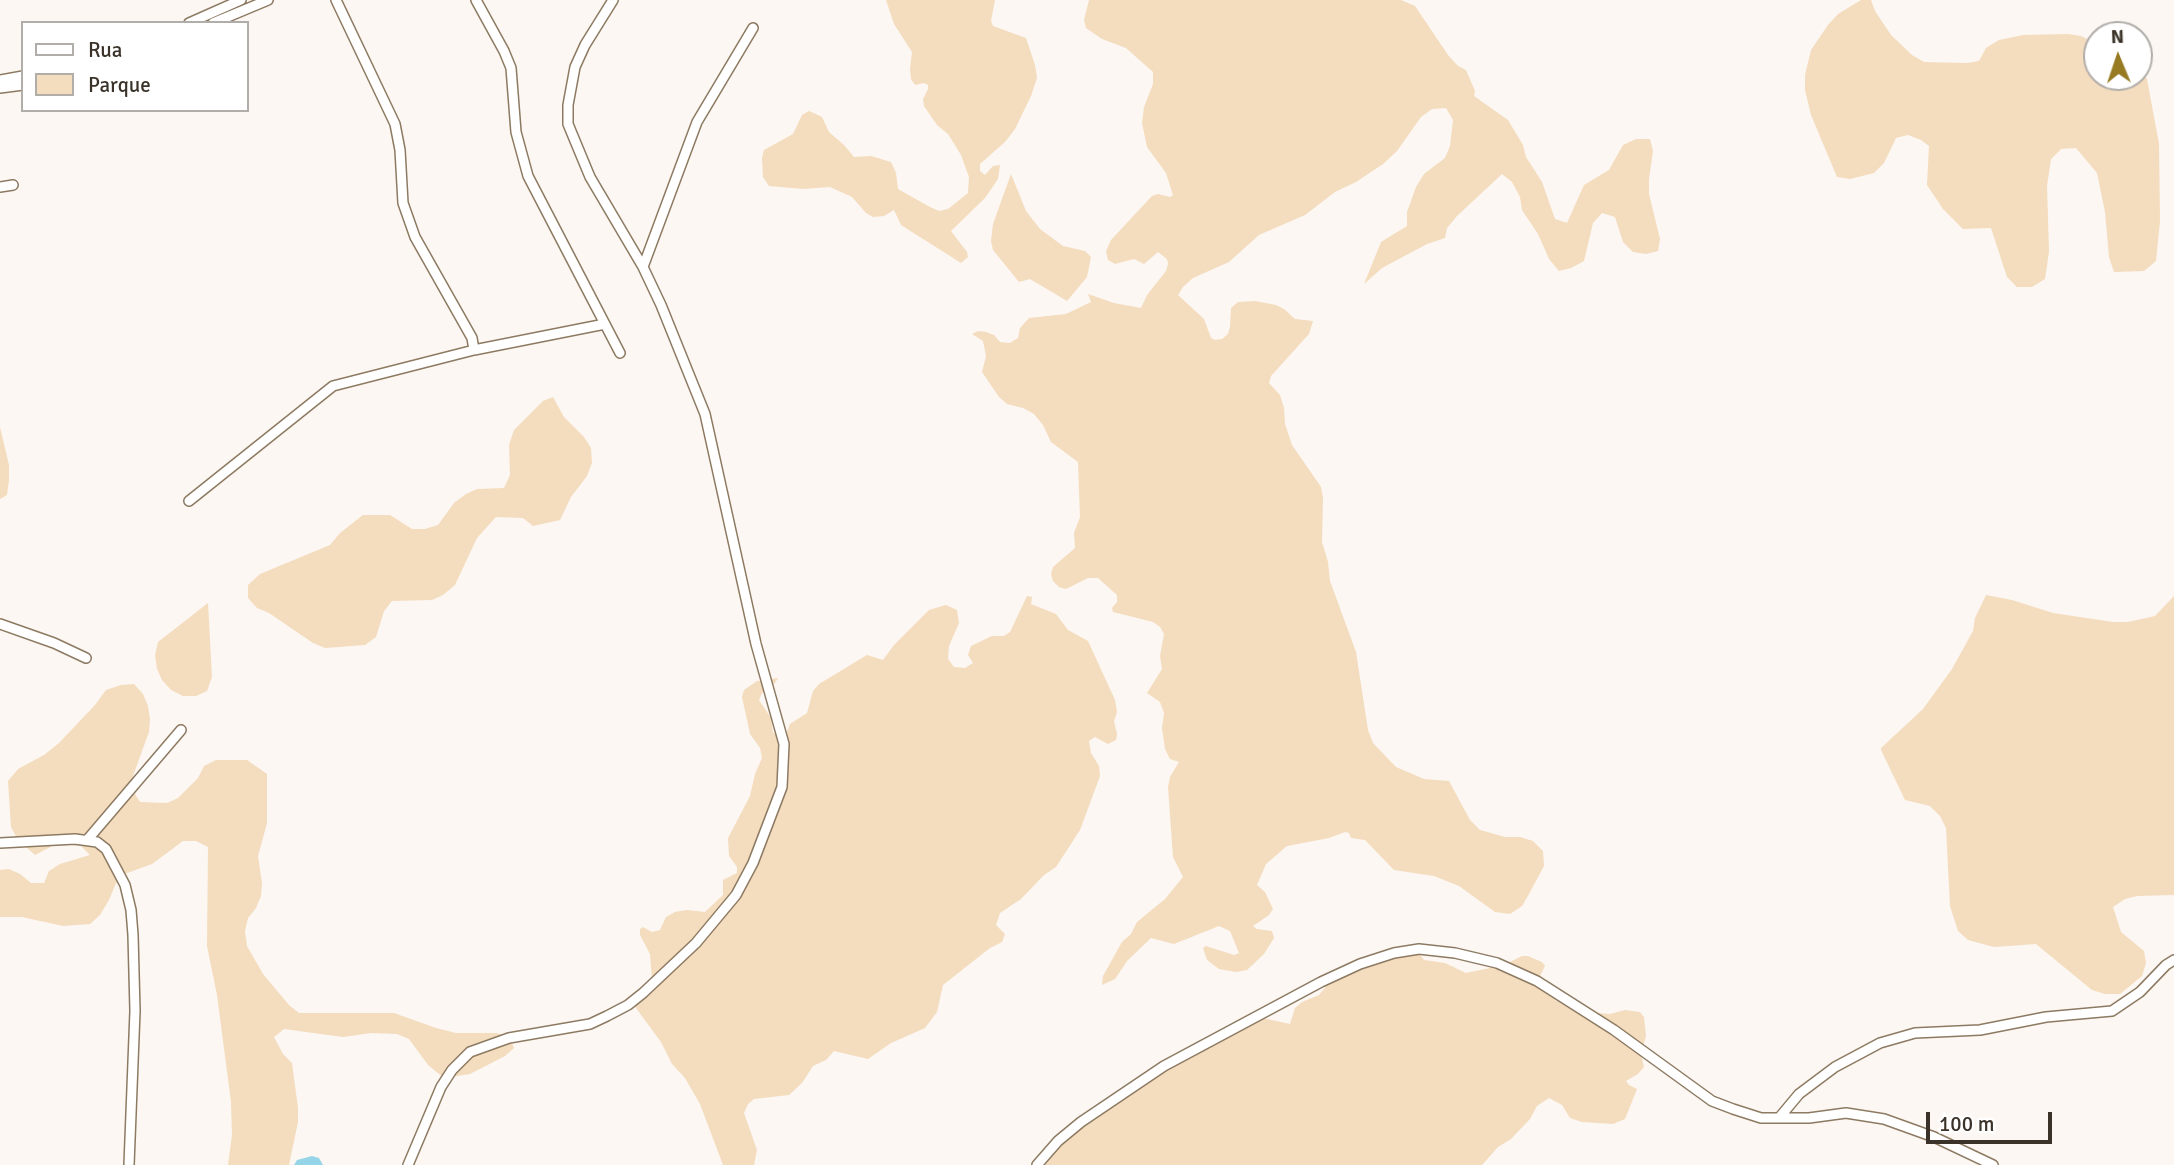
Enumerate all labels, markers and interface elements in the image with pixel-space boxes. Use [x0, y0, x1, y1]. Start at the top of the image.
legend [21, 21, 248, 112]
north arrow [2083, 21, 2153, 91]
text: N [2110, 25, 2124, 49]
text: Rua [88, 37, 122, 63]
text: Parque [88, 72, 151, 98]
scale bar [1929, 1098, 2055, 1142]
text: 100 m [1939, 1111, 1994, 1137]

